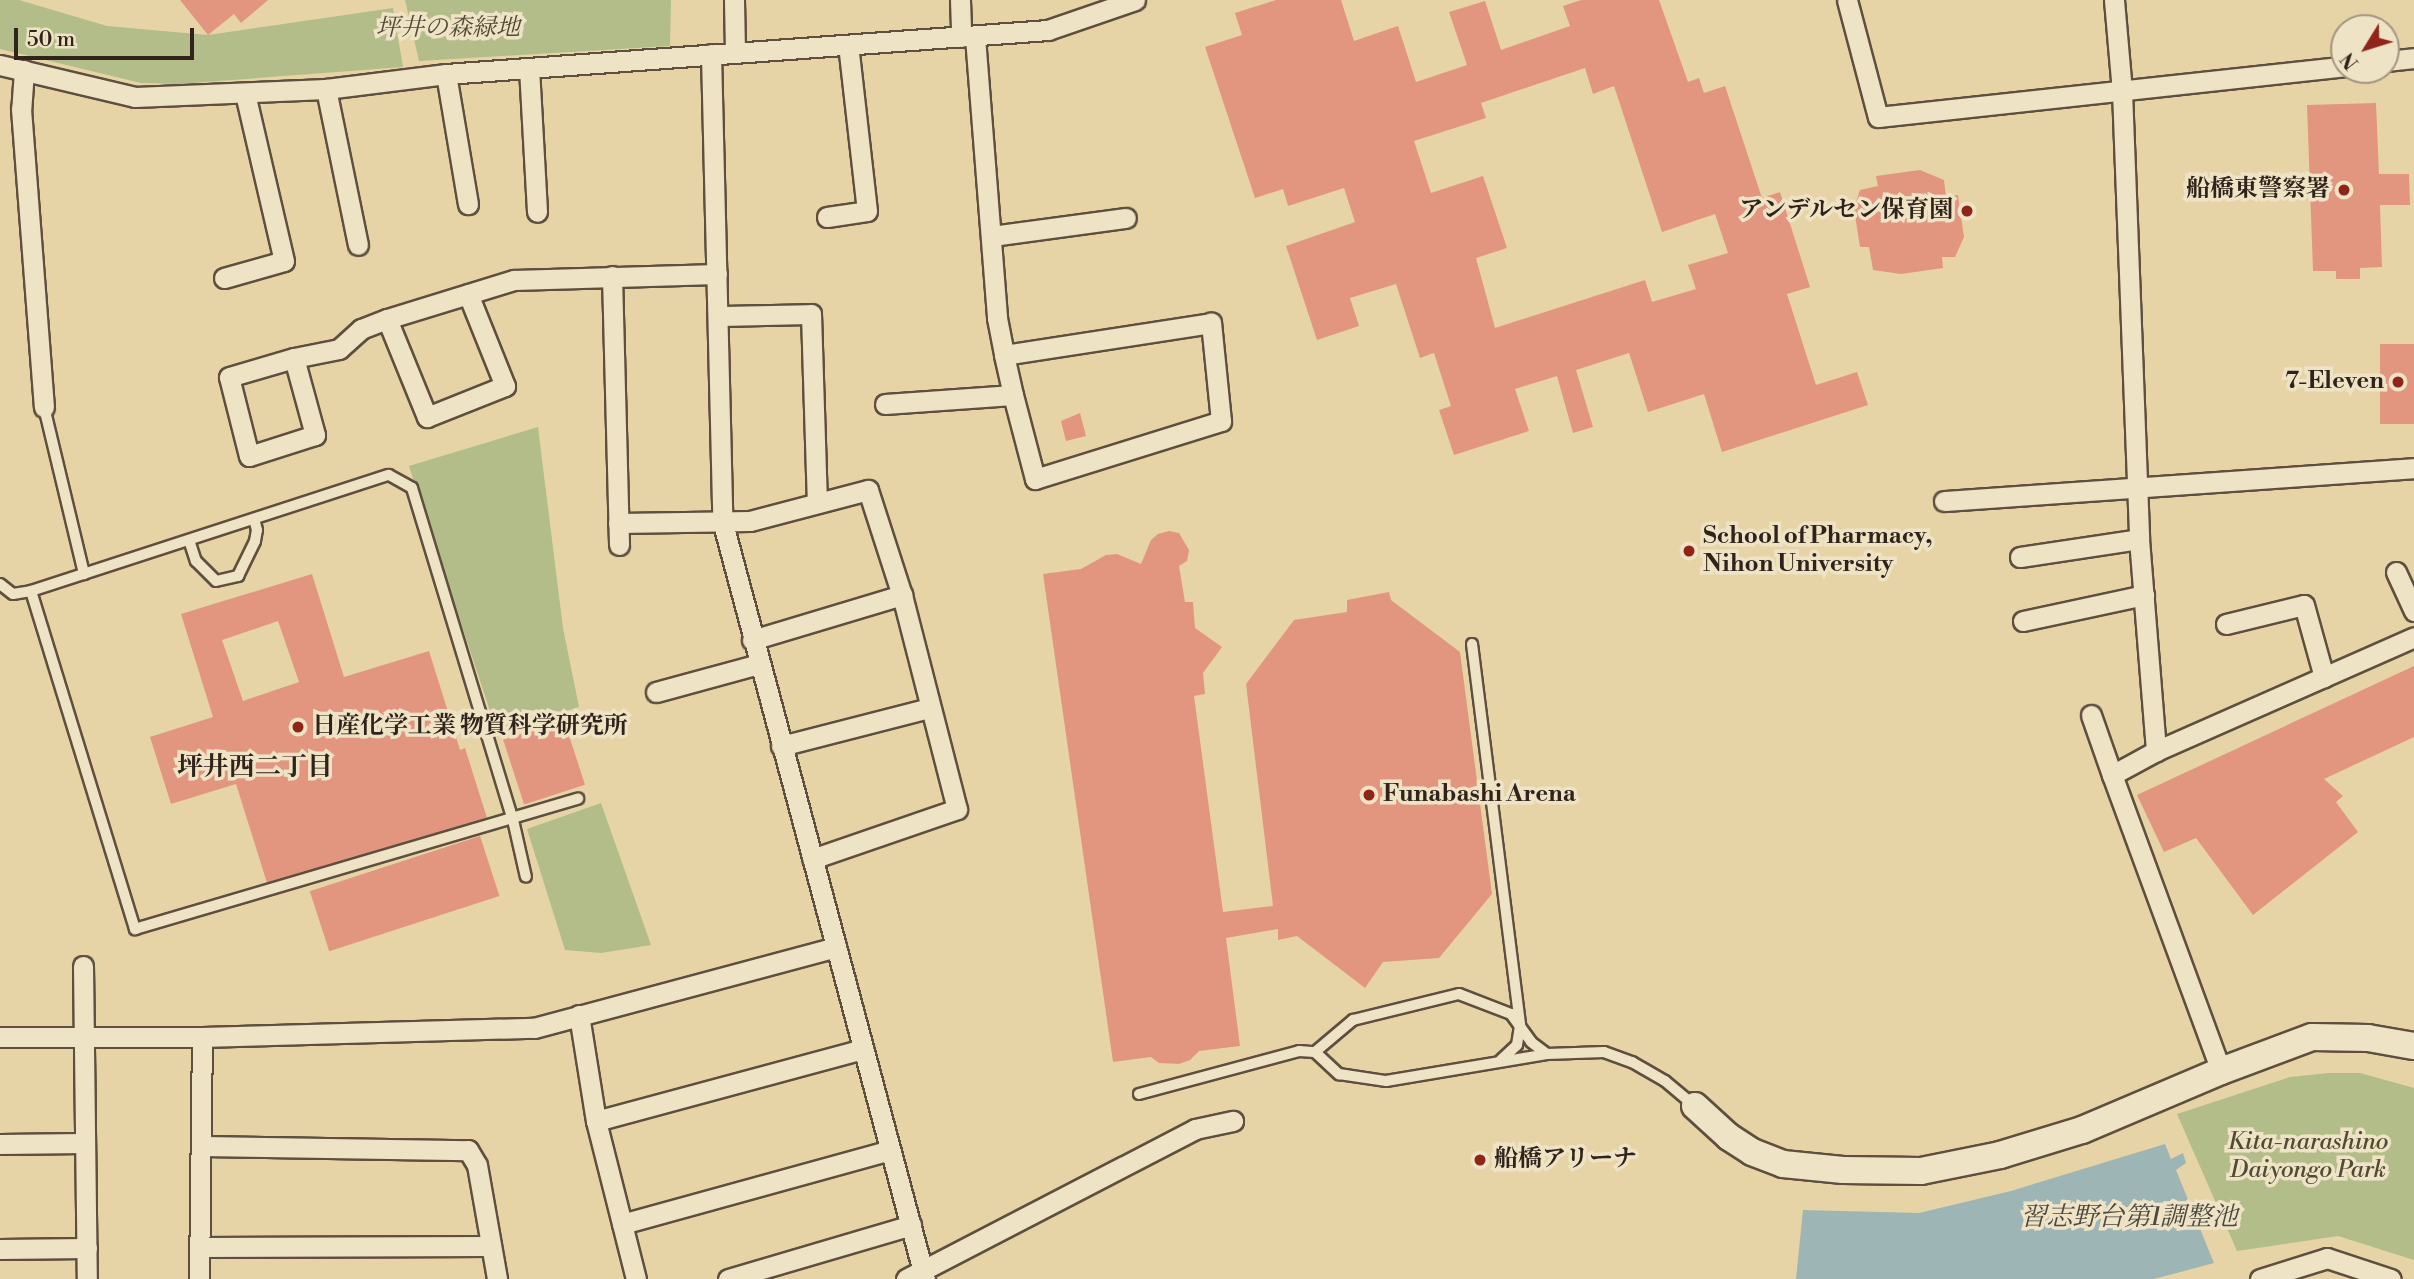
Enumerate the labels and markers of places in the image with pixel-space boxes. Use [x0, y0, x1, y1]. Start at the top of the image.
place label: 船橋東警察署 [2186, 176, 2330, 204]
marker: 船橋東警察署 [2336, 182, 2352, 198]
place label: アンデルセン保育園 [1737, 197, 1953, 225]
marker: アンデルセン保育園 [1959, 203, 1975, 219]
place label: 7-Eleven [2285, 368, 2384, 396]
marker: 7-Eleven [2390, 374, 2406, 390]
place label: School of Pharmacy, Nihon University [1703, 523, 1933, 579]
marker: School of Pharmacy, Nihon University [1681, 543, 1697, 559]
place label: 日産化学工業 物質科学研究所 [312, 713, 628, 741]
marker: 日産化学工業 物質科学研究所 [290, 719, 306, 735]
place label: Funabashi Arena [1383, 781, 1576, 809]
marker: Funabashi Arena [1361, 787, 1377, 803]
place label: 船橋アリーナ [1494, 1146, 1638, 1174]
marker: 船橋アリーナ [1472, 1152, 1488, 1168]

